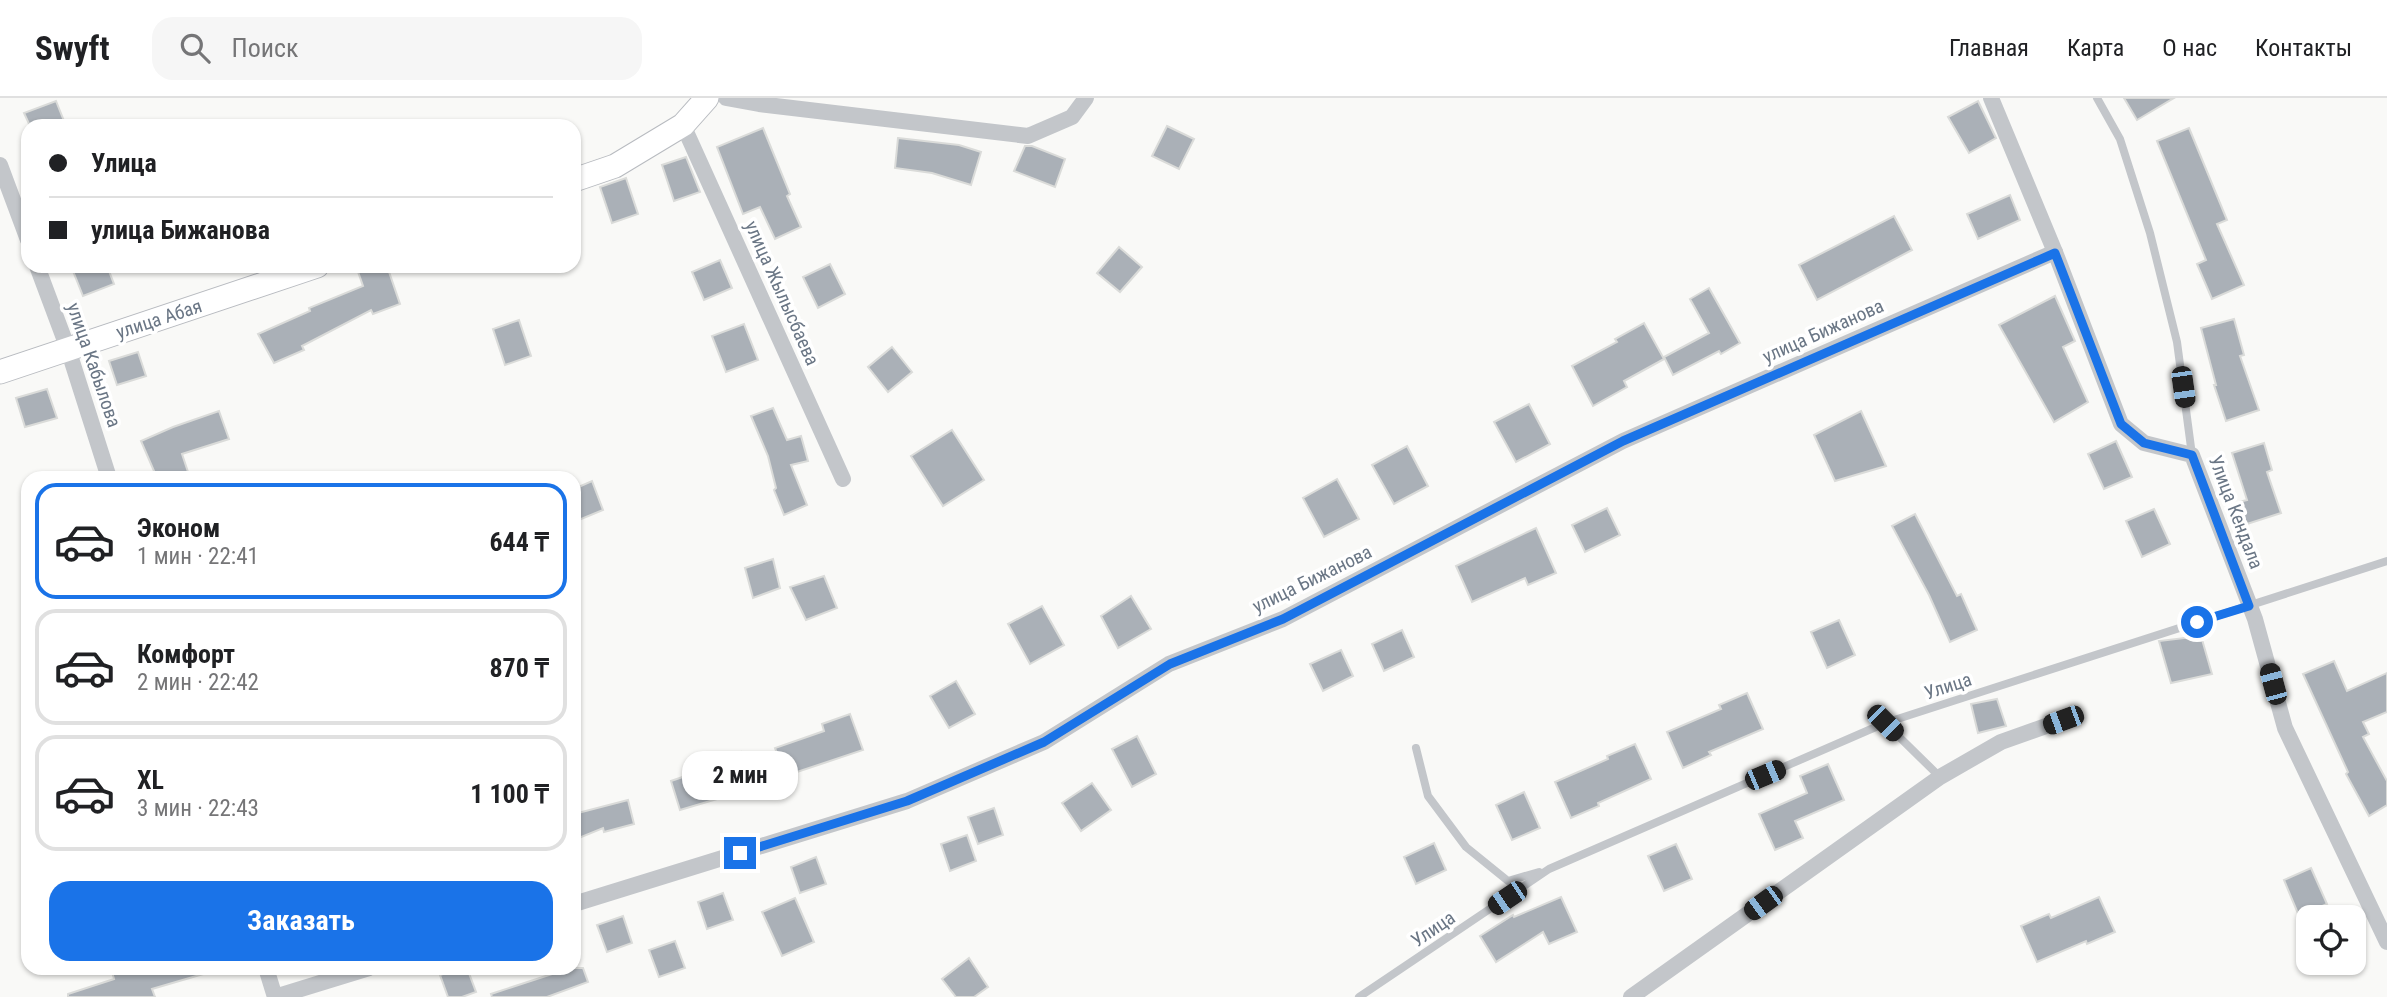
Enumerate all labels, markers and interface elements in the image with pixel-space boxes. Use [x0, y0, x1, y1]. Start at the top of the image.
search box [152, 17, 642, 80]
text: Swyft [35, 29, 110, 68]
icon: search [176, 29, 214, 67]
text: Поиск [232, 33, 298, 63]
text: Главная [1949, 34, 2029, 62]
text: Карта [2067, 34, 2124, 62]
text: О нас [2162, 34, 2217, 62]
text: Контакты [2255, 34, 2352, 62]
text: Улица [91, 148, 157, 178]
text: улица Бижанова [91, 215, 270, 245]
street label: улица Жылысбаева [740, 217, 824, 369]
street label: улица Абая [113, 294, 205, 344]
street label: улица Бижанова [1759, 294, 1887, 368]
street label: улица Кабылова [62, 300, 126, 430]
car [2170, 365, 2197, 409]
street label: Улица Кендала [2204, 452, 2268, 572]
icon: car [53, 510, 116, 573]
text: Эконом [137, 513, 220, 543]
text: 644 ₸ [489, 527, 549, 557]
street label: улица Бижанова [1249, 540, 1375, 618]
text: 1 мин · 22:41 [137, 543, 259, 570]
route start [2181, 606, 2213, 638]
icon: car [53, 636, 116, 699]
text: Комфорт [137, 639, 235, 669]
text: 870 ₸ [489, 653, 549, 683]
car [2258, 661, 2289, 707]
street label: Улица [1922, 668, 1974, 704]
text: 2 мин · 22:42 [137, 669, 259, 696]
car [1863, 701, 1908, 745]
car [2040, 703, 2087, 737]
callout: 2 мин [682, 752, 798, 800]
car [1742, 757, 1789, 793]
icon: car [53, 762, 116, 825]
text: 2 мин [712, 762, 768, 789]
text: XL [137, 765, 164, 795]
text: 1 100 ₸ [470, 779, 549, 809]
text: 3 мин · 22:43 [137, 795, 259, 822]
route end [724, 837, 756, 869]
car [1484, 878, 1531, 918]
button: Заказать [49, 881, 553, 961]
car [1740, 882, 1787, 924]
map controls [2296, 905, 2366, 975]
button: locate [2296, 905, 2366, 975]
street label: Улица [1407, 906, 1459, 952]

